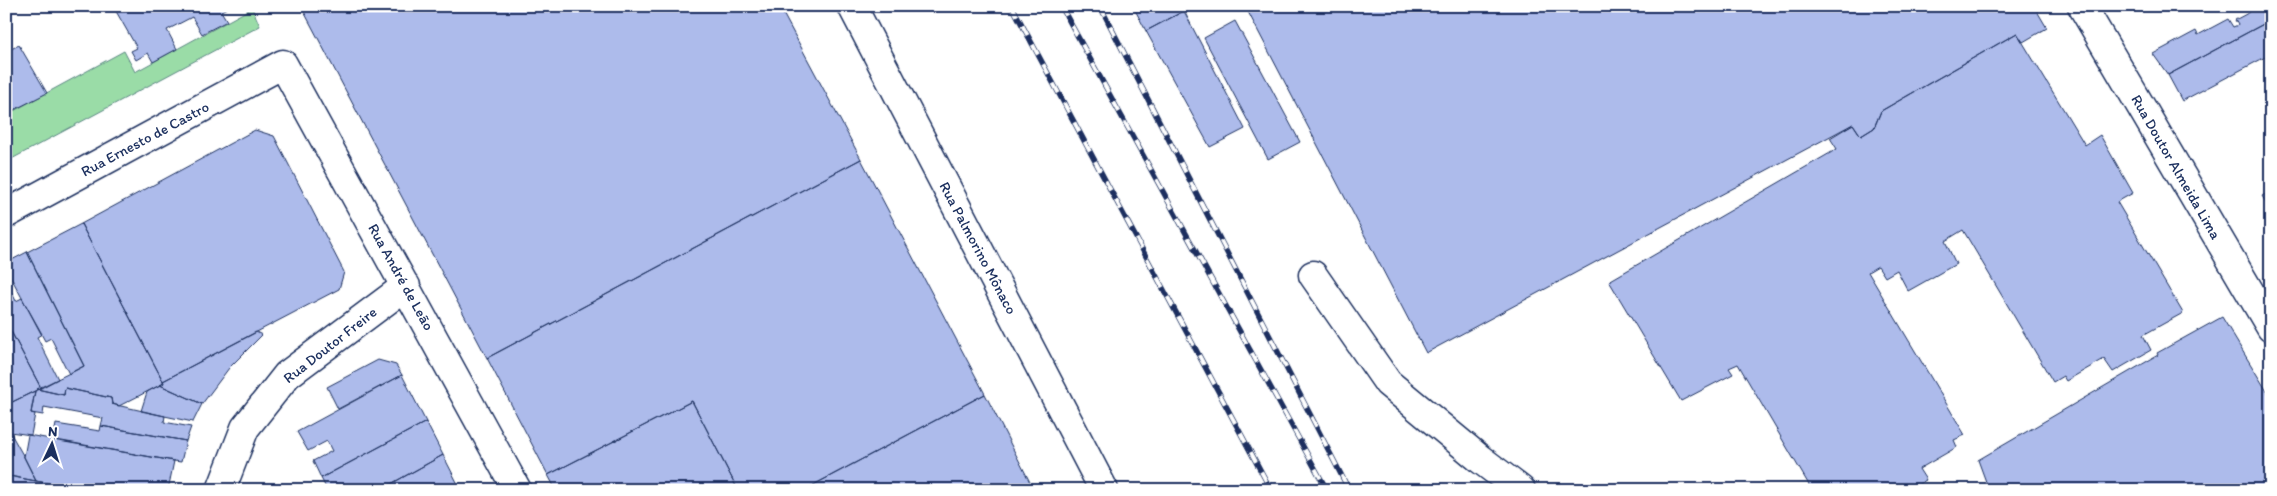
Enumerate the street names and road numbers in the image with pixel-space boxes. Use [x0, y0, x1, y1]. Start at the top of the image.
street label: Rua Doutor Almeida Lima [2127, 92, 2225, 243]
street label: Rua Ernesto de Castro [78, 98, 212, 180]
street label: Rua Palmorino Mônaco [935, 179, 1021, 317]
street label: Rua André de Leão [364, 220, 438, 334]
street label: Rua Doutor Freire [280, 303, 380, 387]

